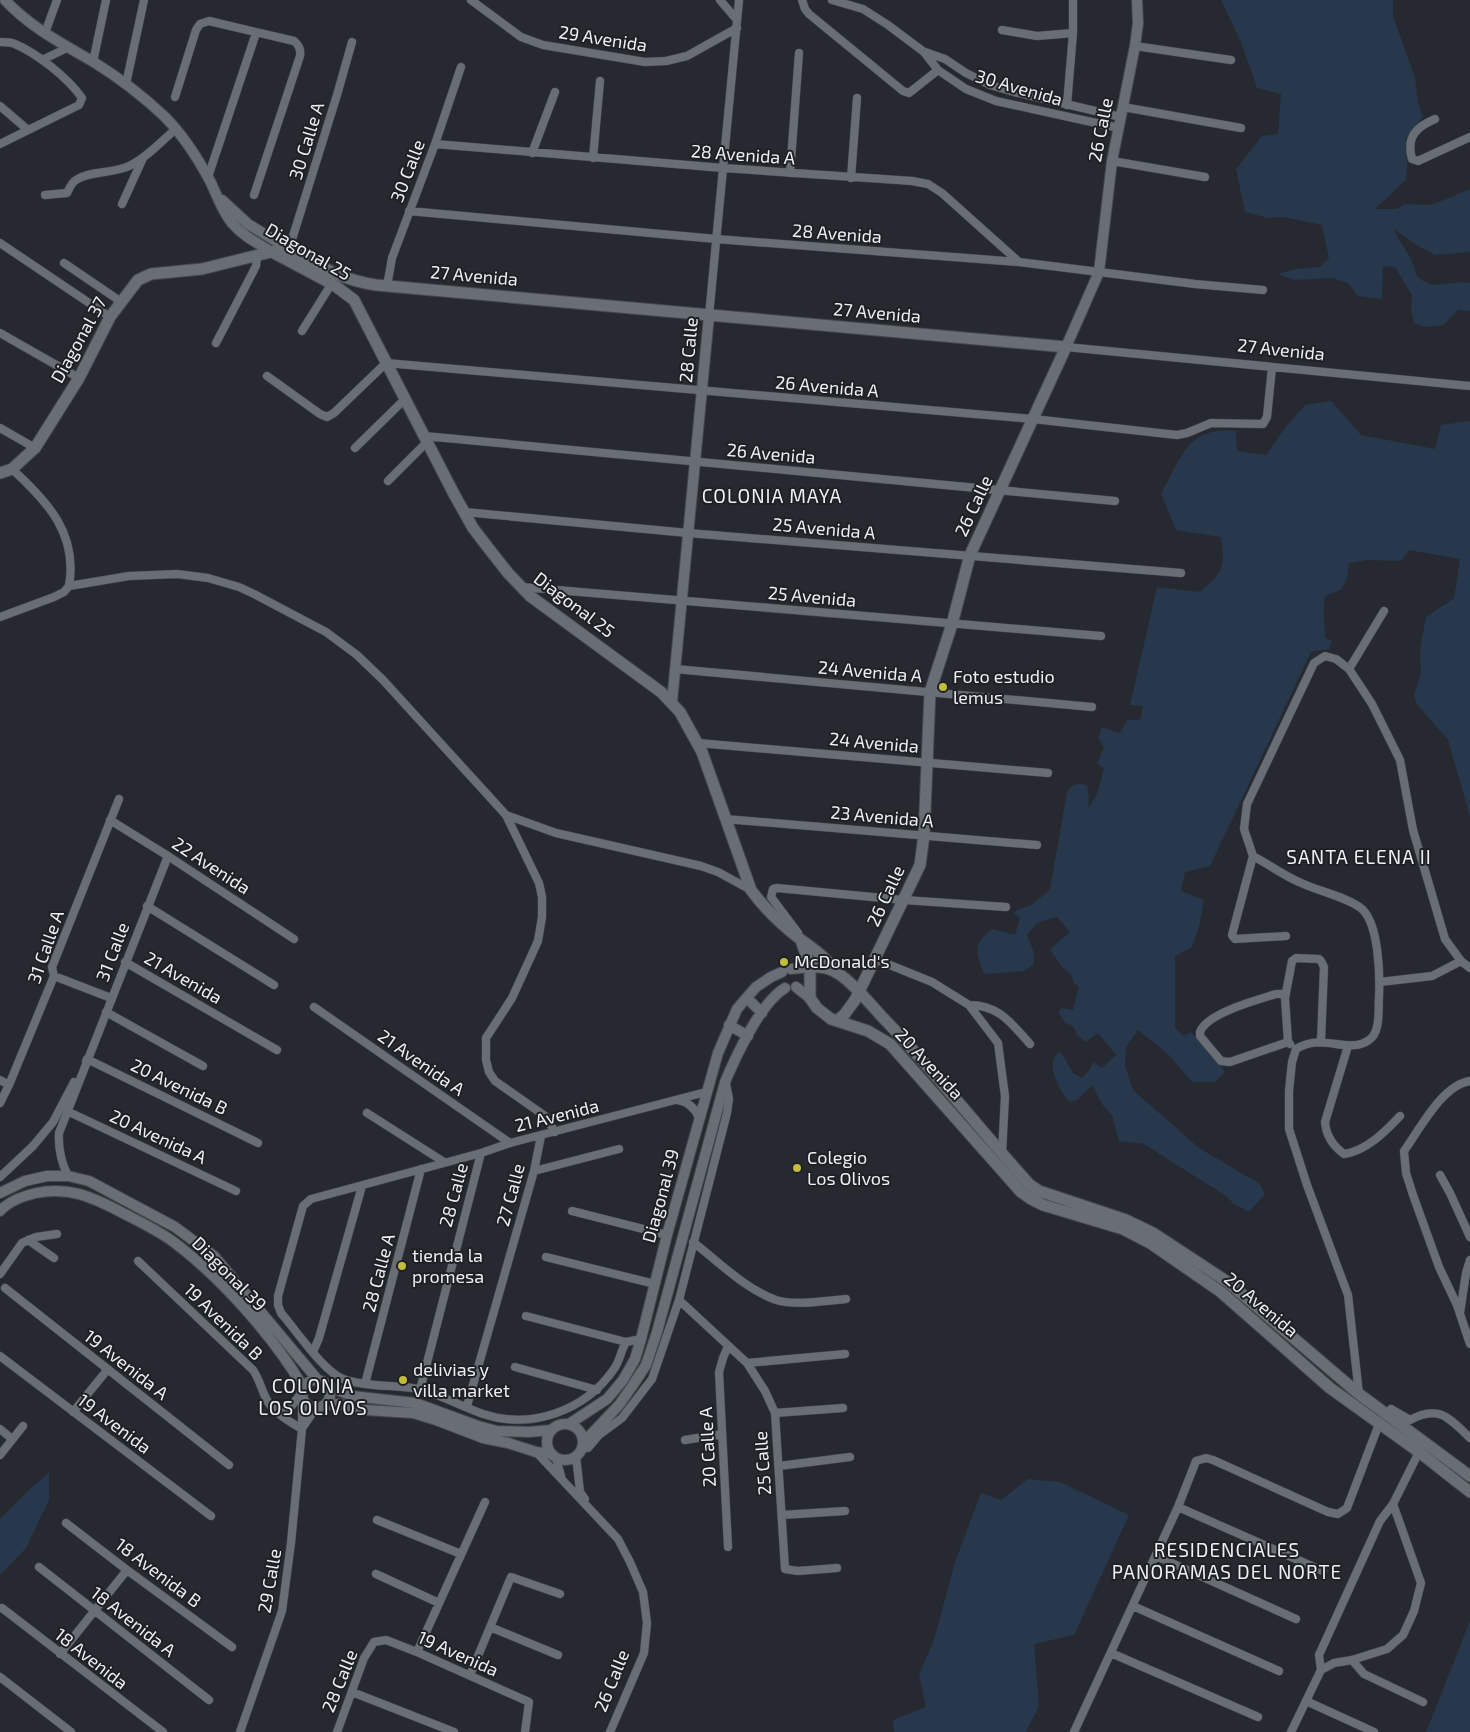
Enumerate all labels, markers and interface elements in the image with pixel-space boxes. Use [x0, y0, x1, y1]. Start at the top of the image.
street label: 29 Avenida [557, 20, 649, 56]
street label: 30 Avenida [973, 64, 1065, 110]
street label: 26 Calle [1083, 96, 1117, 164]
street label: 30 Calle A [284, 98, 329, 182]
street label: 30 Calle [385, 136, 429, 205]
street label: 28 Avenida A [690, 139, 797, 169]
street label: Diagonal 25 [262, 218, 355, 285]
street label: 28 Avenida [792, 219, 883, 247]
street label: 27 Avenida [429, 260, 519, 290]
street label: Diagonal 37 [45, 293, 111, 386]
street label: 27 Avenida [832, 297, 922, 327]
street label: 28 Calle [674, 316, 702, 384]
street label: 27 Avenida [1236, 333, 1326, 365]
street label: 26 Avenida A [774, 371, 881, 402]
street label: 26 Avenida [726, 438, 816, 468]
street label: 26 Calle [949, 472, 997, 540]
district label: COLONIA MAYA [702, 484, 842, 507]
street label: 25 Avenida A [772, 513, 877, 544]
street label: Diagonal 25 [530, 567, 619, 642]
street label: 25 Avenida [767, 581, 857, 611]
street label: 24 Avenida A [817, 655, 924, 687]
place label: Foto estudio lemus [953, 665, 1055, 708]
marker: Foto estudio lemus [937, 681, 949, 693]
street label: 24 Avenida [828, 727, 920, 757]
street label: 23 Avenida A [830, 801, 935, 832]
street label: 22 Avenida [168, 832, 255, 899]
district label: SANTA ELENA II [1286, 845, 1432, 868]
street label: 26 Calle [861, 862, 909, 930]
street label: 31 Calle A [22, 906, 68, 986]
street label: 31 Calle [91, 919, 133, 984]
street label: 21 Avenida [141, 946, 226, 1008]
place label: McDonald's [794, 950, 890, 972]
marker: McDonald's [778, 956, 790, 968]
street label: 20 Avenida [891, 1023, 968, 1104]
street label: 21 Avenida A [374, 1024, 470, 1101]
street label: 20 Avenida B [128, 1053, 231, 1119]
street label: 21 Avenida [512, 1094, 601, 1136]
street label: 20 Avenida A [106, 1104, 211, 1168]
street label: Diagonal 39 [637, 1146, 683, 1245]
place label: Colegio Los Olivos [807, 1146, 890, 1189]
street label: 28 Calle [434, 1160, 472, 1229]
street label: 27 Calle [491, 1161, 529, 1228]
marker: Colegio Los Olivos [791, 1162, 803, 1174]
street label: 28 Calle A [357, 1230, 399, 1314]
street label: Diagonal 39 [188, 1232, 271, 1315]
place label: tienda la promesa [412, 1244, 484, 1287]
marker: tienda la promesa [396, 1260, 408, 1272]
street label: 20 Avenida [1220, 1267, 1303, 1341]
street label: 19 Avenida B [180, 1278, 268, 1364]
street label: 19 Avenida A [80, 1324, 174, 1404]
place label: delivias y villa market [413, 1358, 510, 1401]
district label: COLONIA LOS OLIVOS [258, 1374, 368, 1419]
marker: delivias y villa market [397, 1374, 409, 1386]
street label: 19 Avenida [74, 1389, 156, 1458]
street label: 20 Calle A [694, 1406, 720, 1488]
street label: 25 Calle [749, 1430, 775, 1496]
street label: 18 Avenida B [111, 1533, 206, 1612]
district label: RESIDENCIALES PANORAMAS DEL NORTE [1112, 1538, 1342, 1583]
street label: 29 Calle [253, 1547, 285, 1615]
street label: 18 Avenida A [86, 1582, 180, 1662]
street label: 18 Avenida [50, 1624, 132, 1694]
street label: 19 Avenida [415, 1626, 502, 1681]
street label: 28 Calle [317, 1646, 362, 1715]
street label: 26 Calle [589, 1646, 633, 1715]

